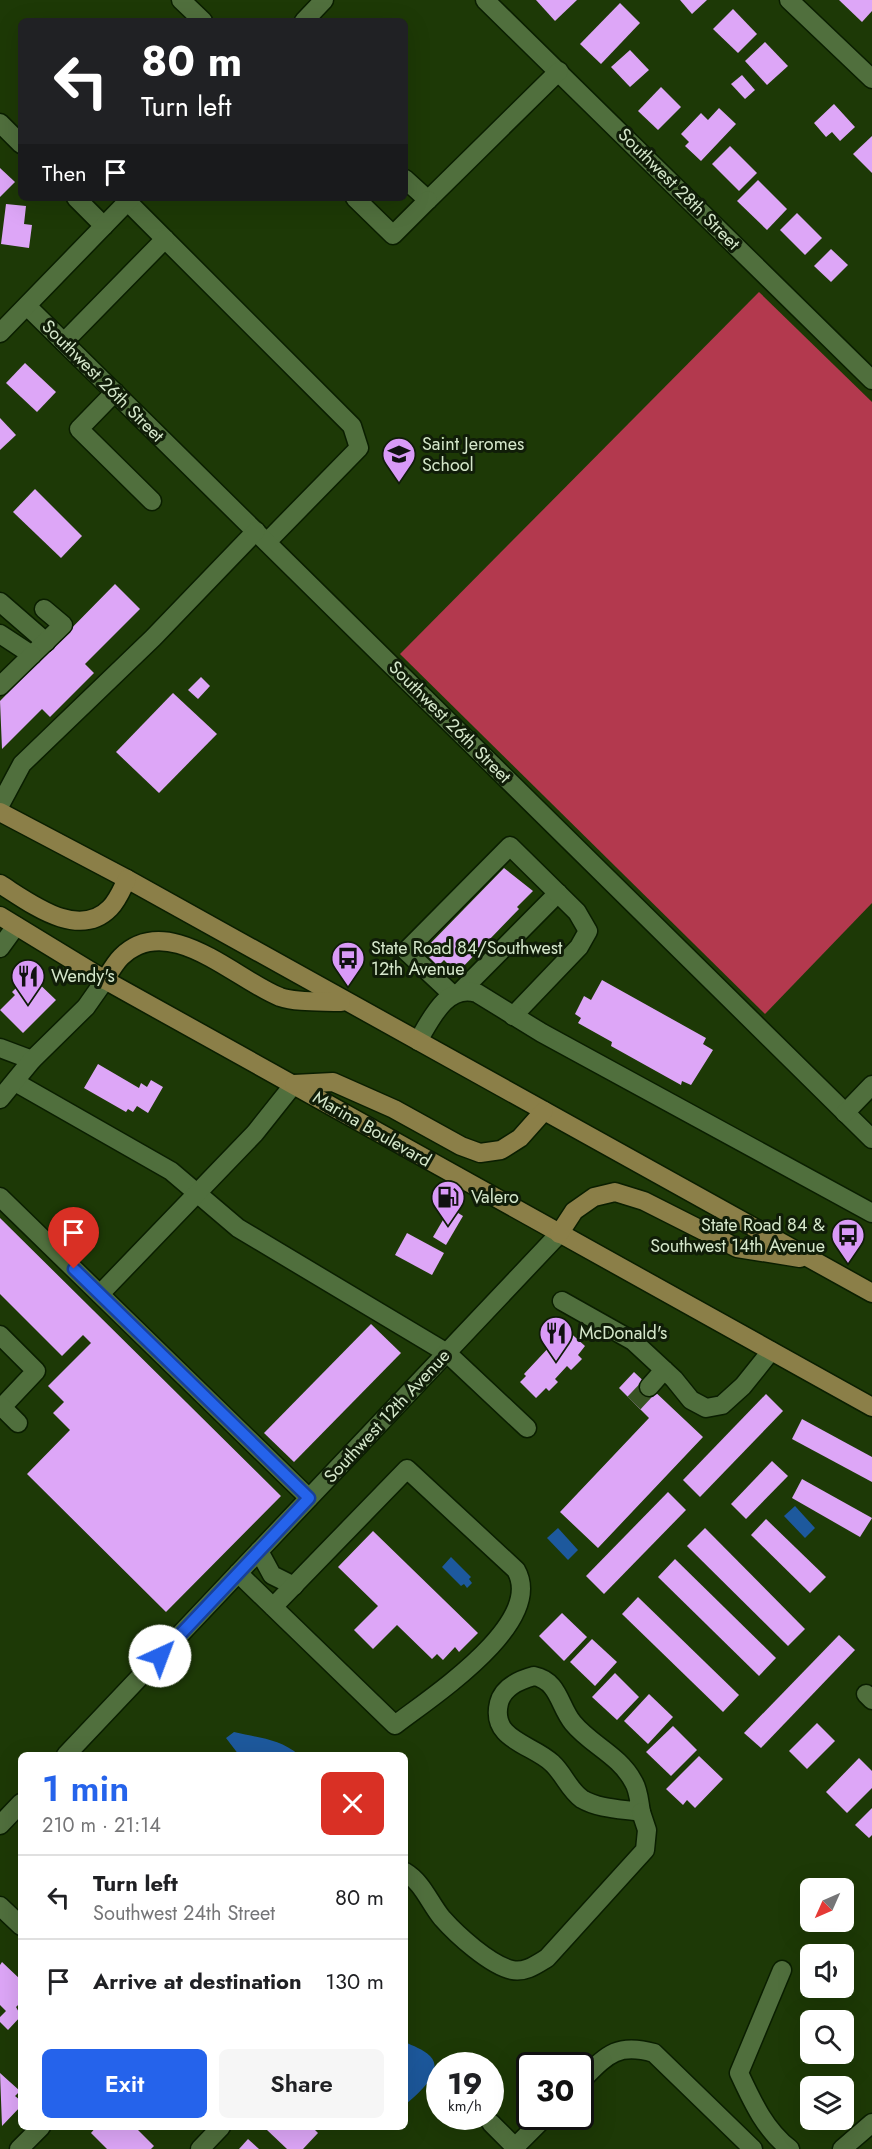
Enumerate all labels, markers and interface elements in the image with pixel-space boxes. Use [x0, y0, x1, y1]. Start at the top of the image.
text: 80 m [141, 31, 242, 92]
icon: left [42, 42, 120, 120]
text: Turn left [141, 87, 231, 126]
street label: Southwest 28th Street [612, 122, 746, 256]
icon: arrive [99, 156, 132, 189]
text: Then [42, 157, 87, 189]
street label: Southwest 26th Street [36, 314, 171, 449]
place label: Saint Jeromes School [422, 431, 524, 478]
school or university icon: Saint Jeromes School [381, 436, 417, 483]
street label: Southwest 26th Street [383, 655, 518, 790]
place label: State Road 84/Southwest 12th Avenue [371, 935, 563, 982]
bus stop icon: State Road 84/Southwest 12th Avenue [330, 940, 366, 987]
restaurant icon: Wendy's [10, 958, 46, 1005]
place label: Wendy's [51, 963, 115, 989]
street label: Marina Boulevard [308, 1084, 436, 1174]
fuel station icon: Valero [430, 1179, 466, 1226]
place label: Valero [471, 1184, 519, 1210]
pin [48, 1207, 99, 1269]
place label: State Road 84 & Southwest 14th Avenue [650, 1212, 825, 1259]
icon: arrive [57, 1216, 90, 1249]
bus stop icon: State Road 84 & Southwest 14th Avenue [830, 1217, 866, 1264]
restaurant icon: McDonald's [538, 1315, 574, 1362]
place label: McDonald's [579, 1320, 667, 1346]
street label: Southwest 12th Avenue [318, 1343, 456, 1489]
position arrow [128, 1624, 192, 1688]
text: 1 min [42, 1762, 129, 1814]
button: close [321, 1772, 384, 1835]
text: 210 m · 21:14 [42, 1811, 161, 1840]
text: Turn left [93, 1867, 178, 1899]
north arrow [800, 1878, 854, 1932]
map controls [800, 1878, 854, 2130]
icon: left [42, 1881, 75, 1914]
text: 80 m [335, 1881, 384, 1913]
text: Southwest 24th Street [93, 1899, 275, 1928]
button: sound [800, 1944, 854, 1998]
icon: arrive [42, 1965, 75, 1998]
text: Arrive at destination [93, 1965, 302, 1997]
text: 130 m [325, 1965, 384, 1997]
button: search [800, 2010, 854, 2064]
button: Exit [42, 2049, 207, 2118]
button: Share [219, 2049, 384, 2118]
speed limit sign: 30 [516, 2052, 594, 2130]
text: 19 [447, 2062, 483, 2105]
button: layers [800, 2076, 854, 2130]
text: km/h [448, 2095, 482, 2117]

